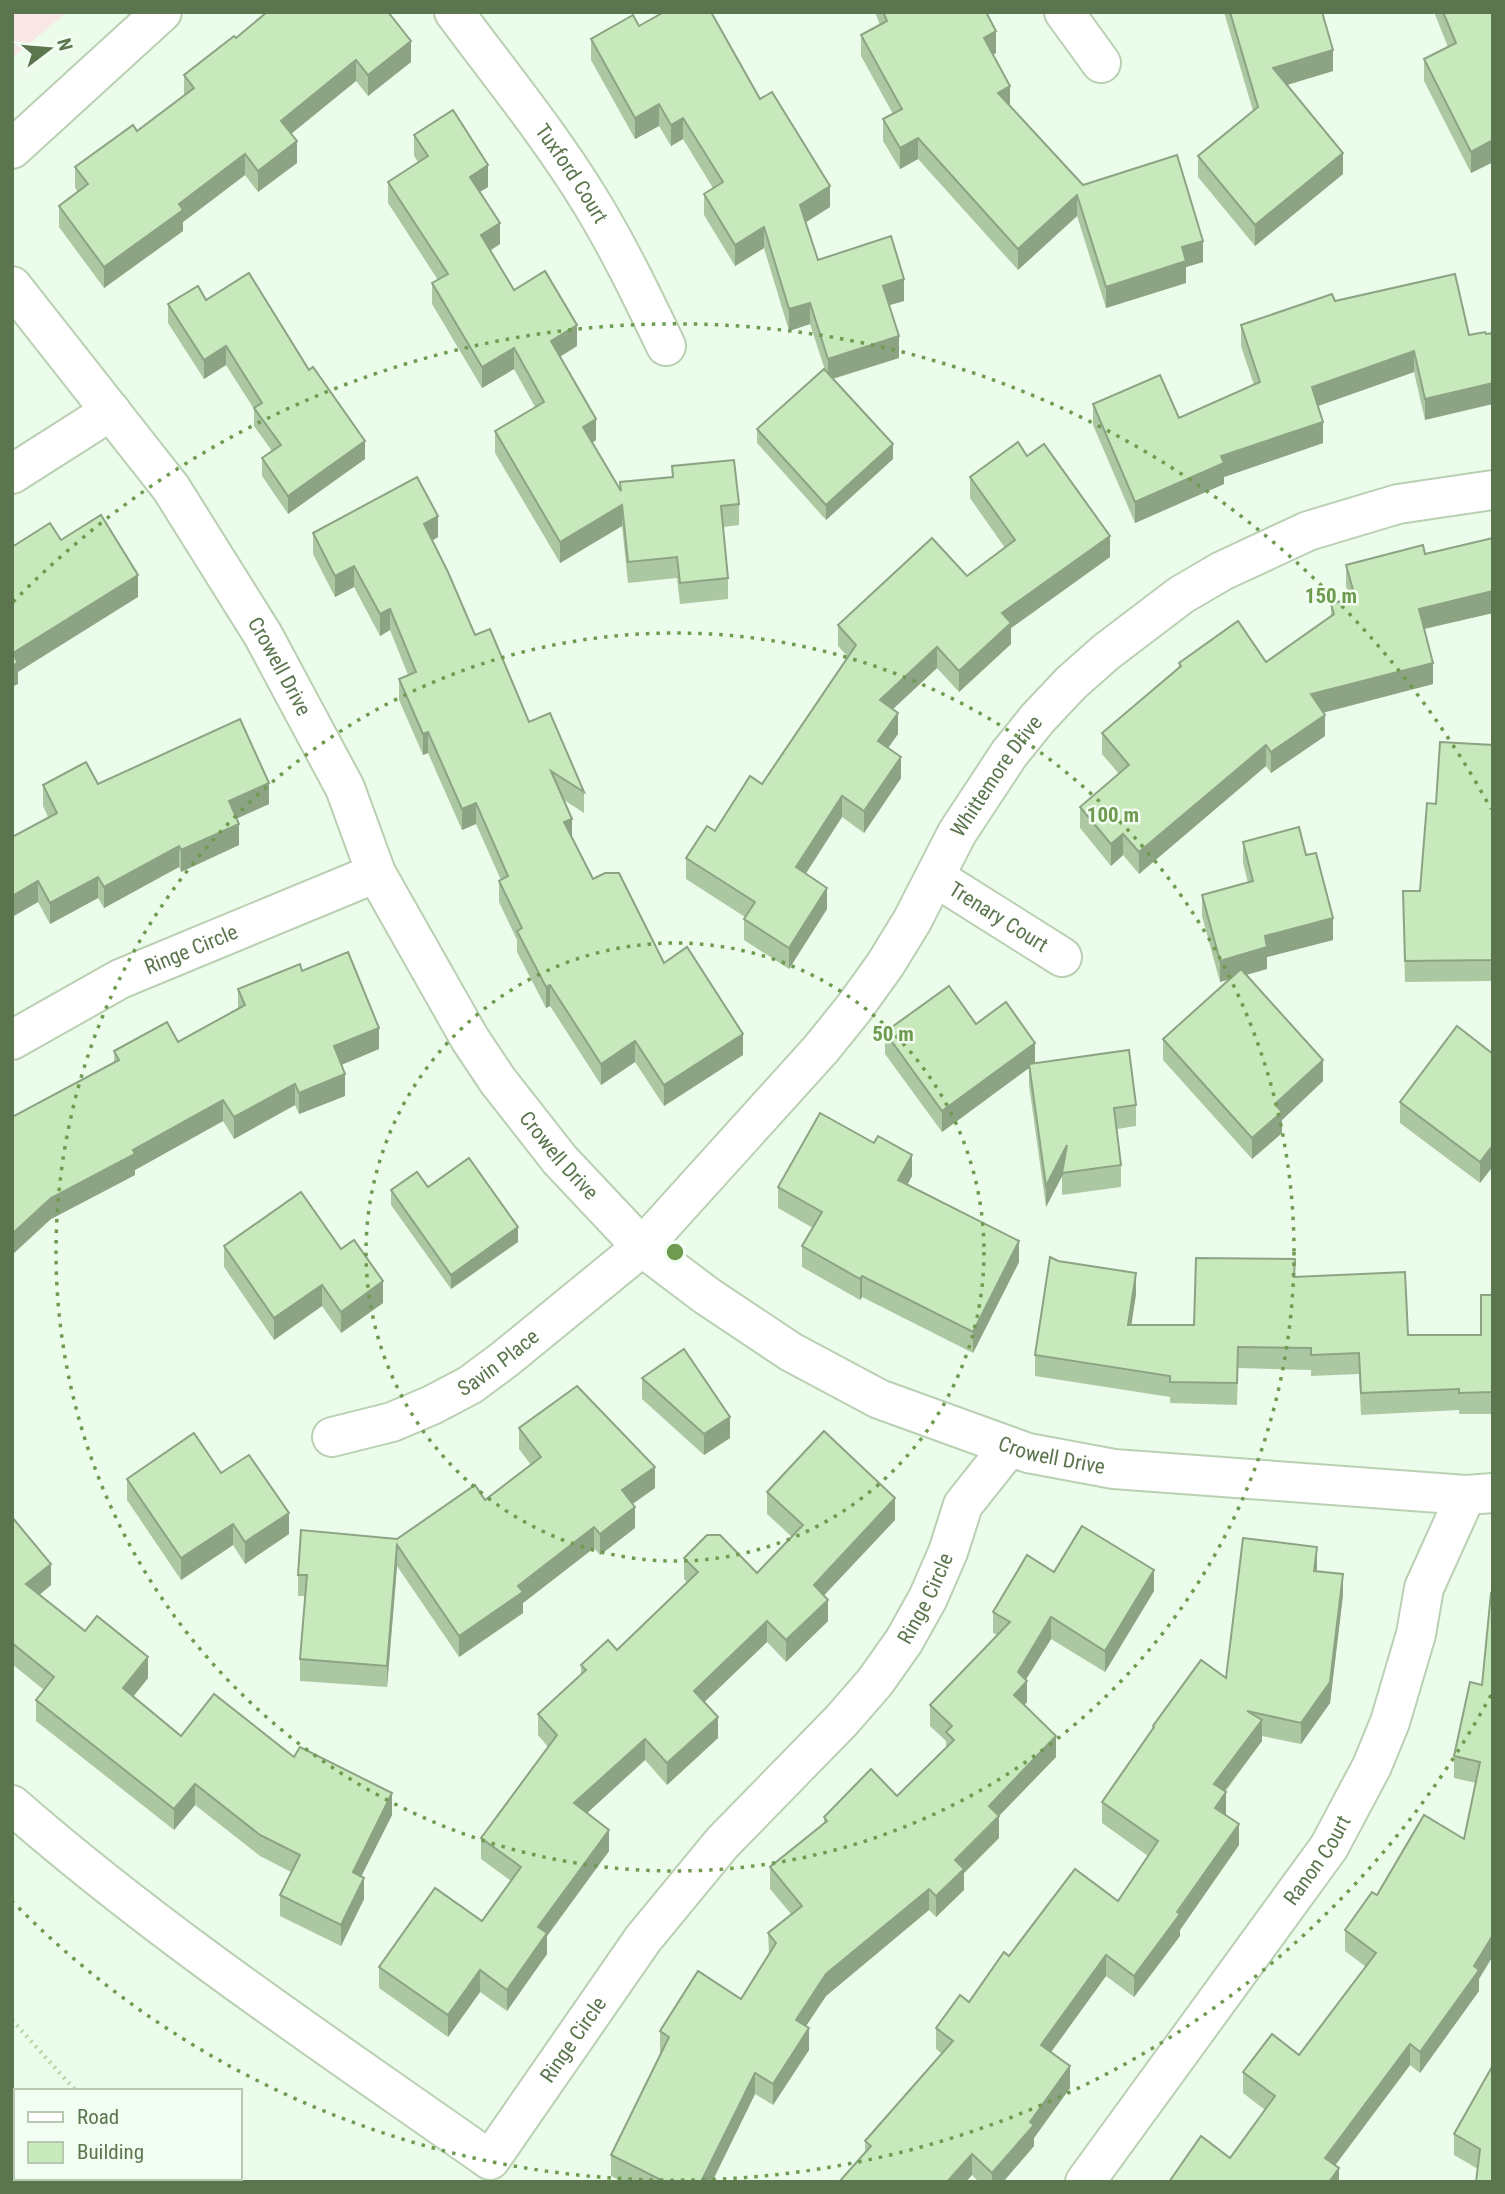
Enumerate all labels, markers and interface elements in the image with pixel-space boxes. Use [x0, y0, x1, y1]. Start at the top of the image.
north arrow [14, 14, 84, 84]
text: N [52, 36, 78, 53]
street label: Tuxford Court [530, 119, 613, 227]
text: 150 m [1305, 584, 1357, 608]
street label: Crowell Drive [243, 613, 316, 720]
street label: Whittemore Drive [946, 711, 1047, 841]
text: 100 m [1087, 803, 1139, 827]
street label: Trenary Court [945, 877, 1052, 957]
street label: Ringe Circle [141, 920, 241, 979]
text: 50 m [872, 1022, 914, 1046]
street label: Crowell Drive [514, 1107, 603, 1205]
centre of rings [663, 1240, 687, 1264]
street label: Savin Place [454, 1324, 544, 1401]
street label: Crowell Drive [995, 1431, 1107, 1479]
street label: Ringe Circle [893, 1549, 958, 1648]
street label: Ranon Court [1279, 1811, 1355, 1910]
street label: Ringe Circle [535, 1992, 611, 2087]
legend [14, 2089, 242, 2180]
text: Road [77, 2105, 119, 2129]
text: Building [77, 2140, 144, 2164]

